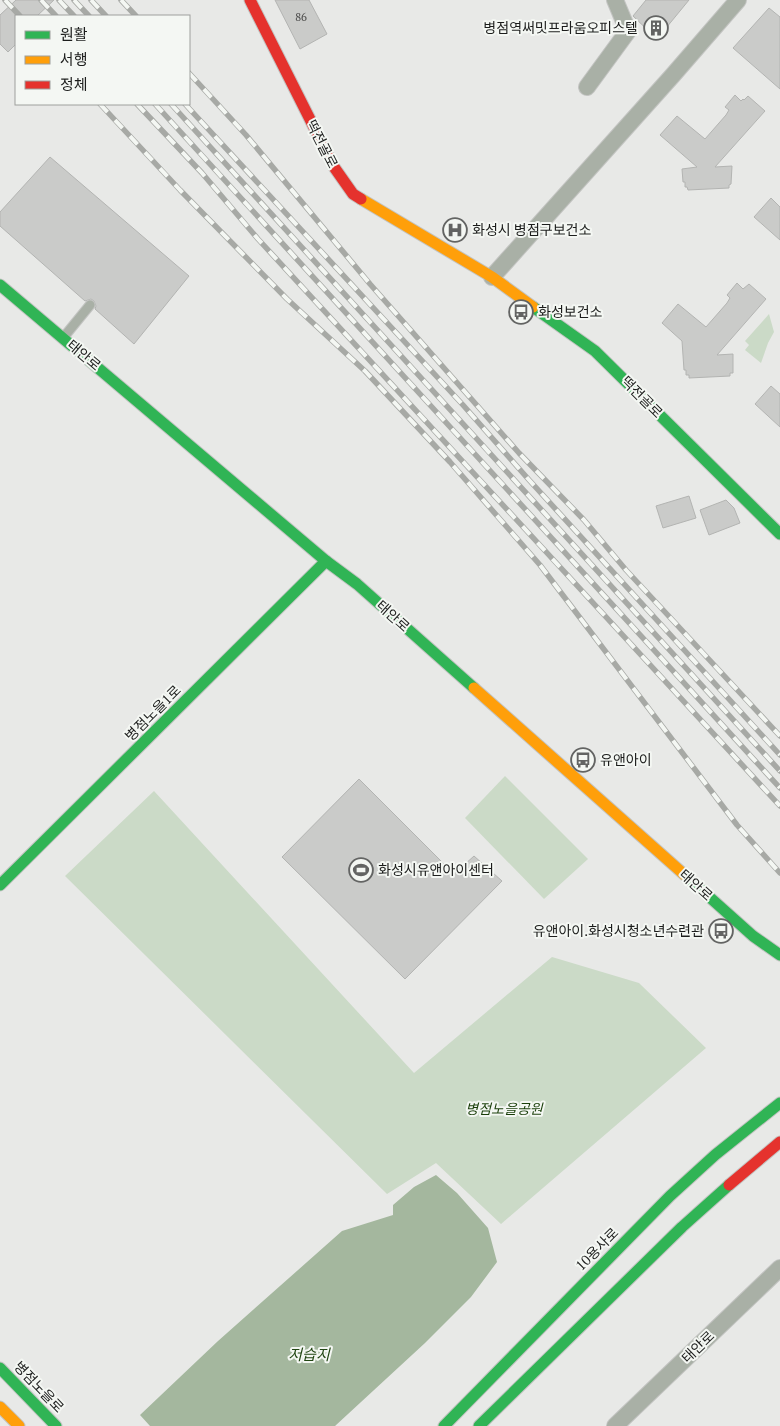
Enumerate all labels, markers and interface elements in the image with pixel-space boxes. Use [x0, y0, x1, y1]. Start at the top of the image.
house number: 86 [295, 10, 307, 24]
legend [15, 15, 190, 105]
building icon: 병점역써밋프라움오피스텔 [643, 15, 669, 41]
place label: 병점역써밋프라움오피스텔 [483, 18, 638, 37]
text: 원활 [60, 24, 88, 44]
text: 서행 [60, 49, 88, 69]
text: 정체 [60, 74, 88, 94]
street label: 떡전골로 [302, 117, 343, 171]
hospital icon: 화성시 병점구보건소 [442, 217, 468, 243]
place label: 화성시 병점구보건소 [472, 220, 591, 239]
bus stop icon: 화성보건소 [508, 299, 534, 325]
place label: 화성보건소 [538, 302, 603, 321]
street label: 태안로 [63, 335, 105, 374]
street label: 떡전골로 [617, 372, 667, 422]
street label: 태안로 [373, 596, 414, 636]
street label: 병점노을1로 [121, 680, 185, 745]
bus stop icon: 유앤아이 [570, 747, 596, 773]
place label: 유앤아이 [600, 750, 652, 769]
sports icon: 화성시유앤아이센터 [348, 857, 374, 883]
place label: 화성시유앤아이센터 [378, 860, 494, 879]
street label: 태안로 [676, 865, 717, 905]
bus stop icon: 유앤아이.화성시청소년수련관 [708, 918, 734, 944]
place label: 유앤아이.화성시청소년수련관 [533, 921, 704, 940]
park label: 병점노을공원 [465, 1099, 544, 1118]
street label: 10용사로 [571, 1223, 622, 1274]
street label: 태안로 [677, 1326, 718, 1367]
water label: 저습지 [288, 1344, 331, 1364]
street label: 병점노을로 [10, 1357, 69, 1416]

